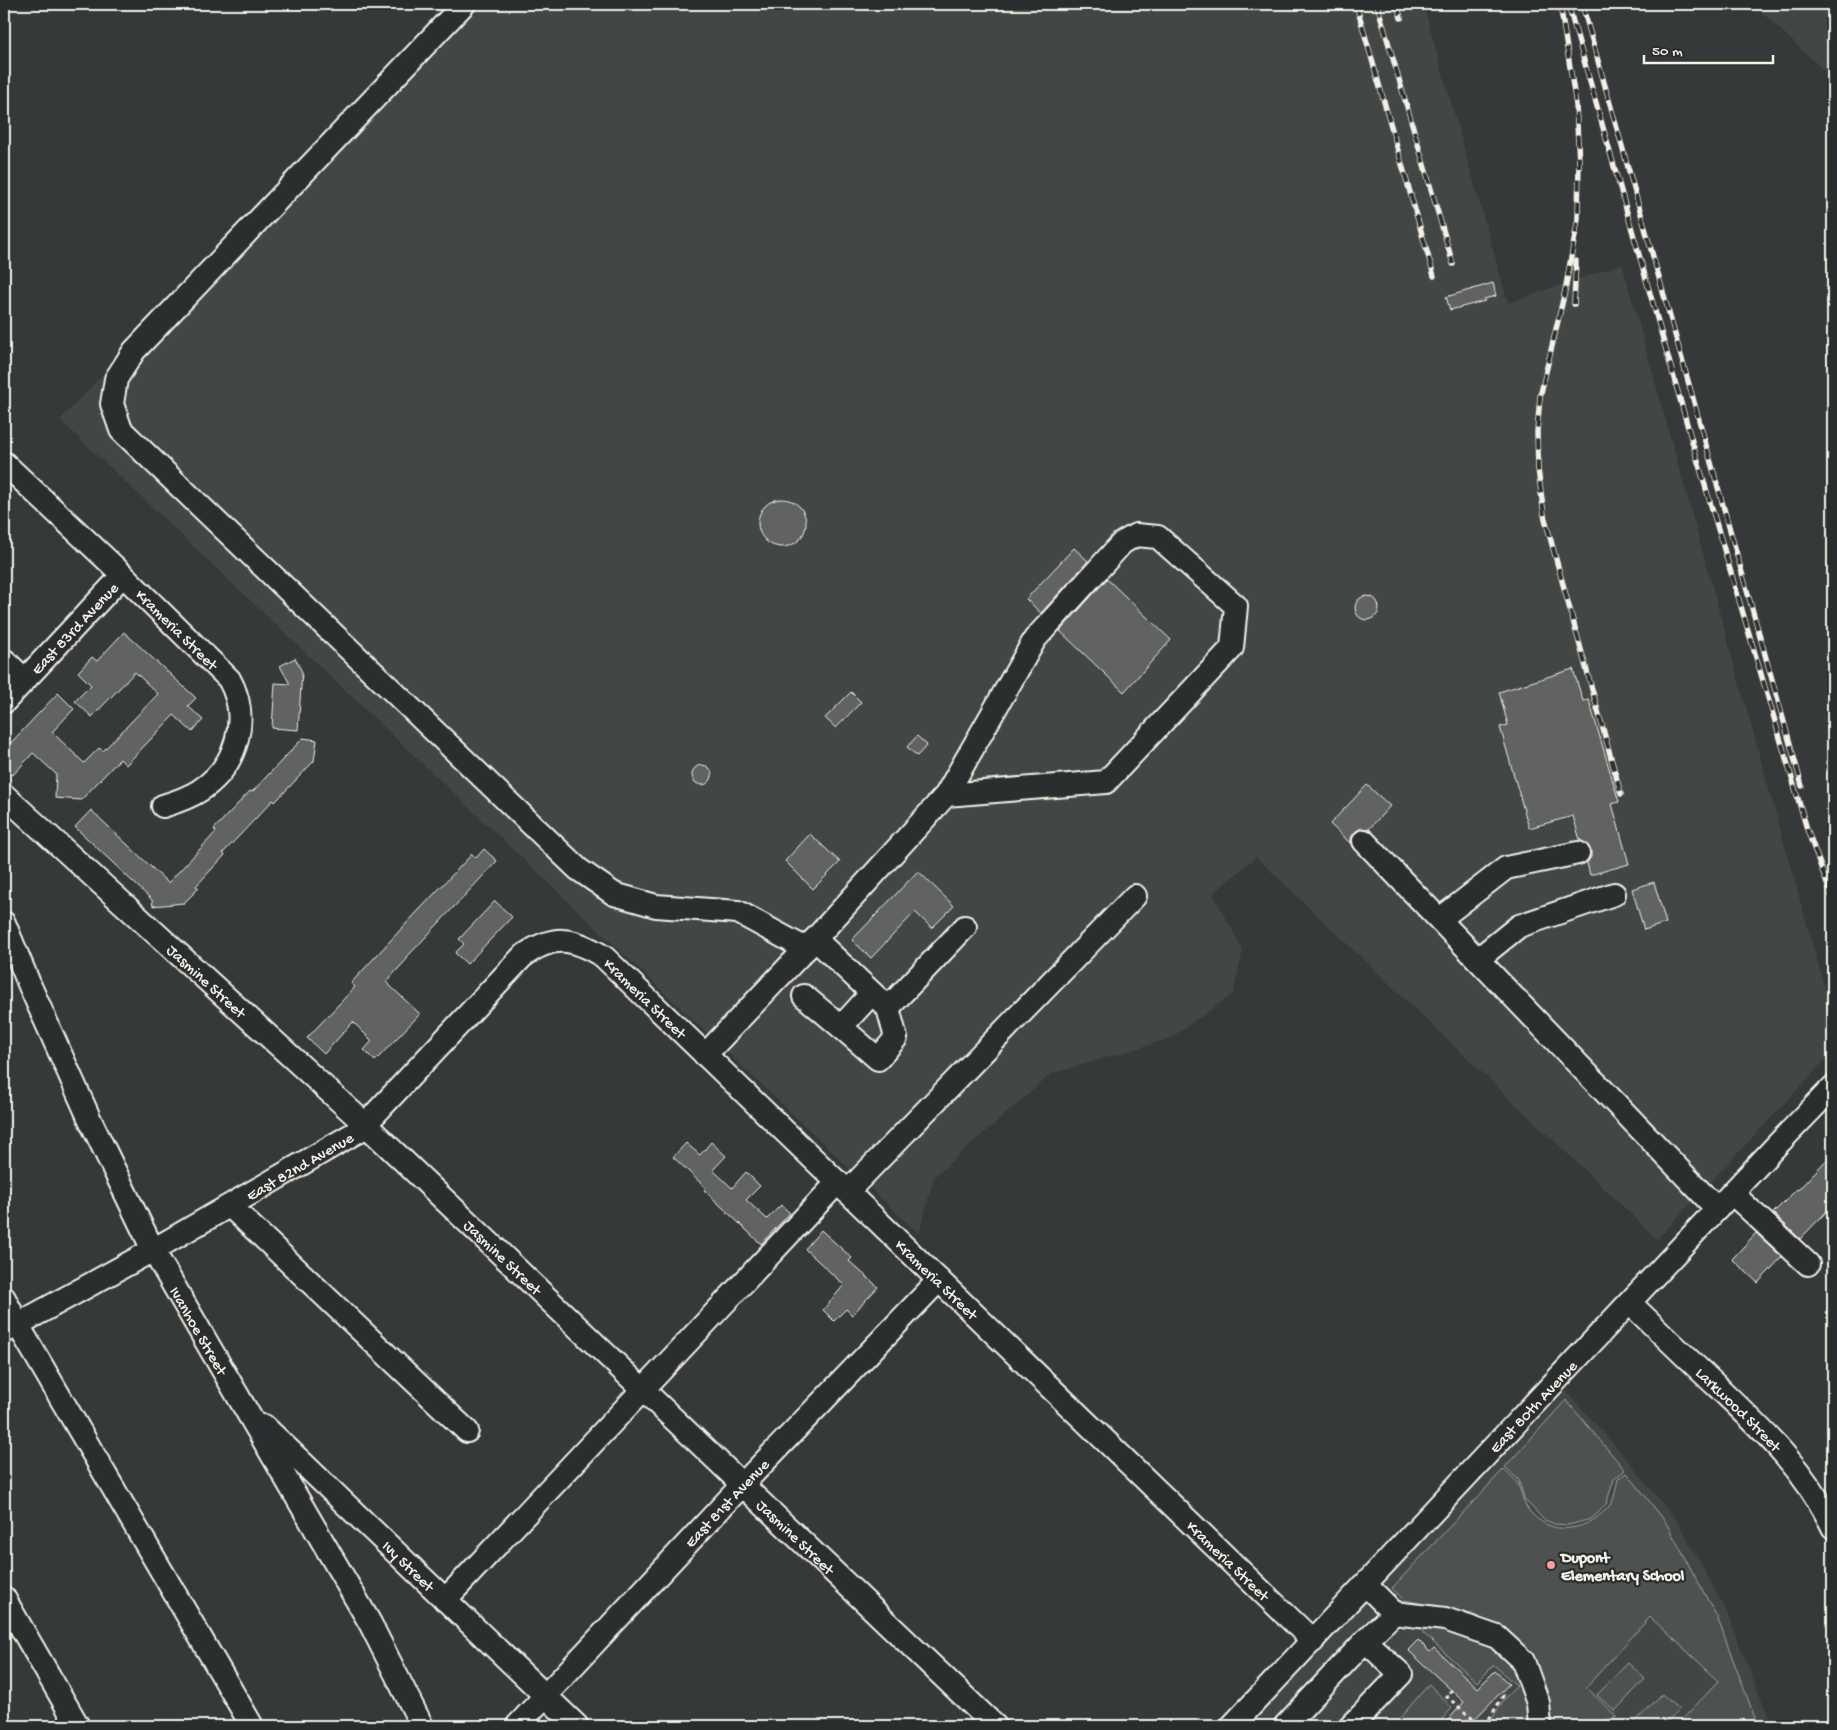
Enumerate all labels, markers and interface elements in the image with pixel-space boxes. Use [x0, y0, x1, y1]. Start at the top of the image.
scale bar [1644, 32, 1773, 64]
text: 50 m [1652, 43, 1683, 61]
street label: East 83rd Avenue [29, 579, 124, 680]
street label: Krameria Street [130, 587, 221, 677]
street label: Jasmine Street [161, 942, 249, 1025]
street label: Krameria Street [598, 956, 690, 1045]
street label: East 82nd Avenue [244, 1129, 358, 1207]
street label: Jasmine Street [458, 1217, 545, 1301]
street label: Krameria Street [890, 1237, 981, 1326]
street label: Ivanhoe Street [163, 1284, 230, 1381]
street label: East 80th Avenue [1487, 1357, 1583, 1458]
street label: Larkwood Street [1690, 1365, 1785, 1458]
street label: East 81st Avenue [682, 1456, 775, 1553]
street label: Jasmine Street [751, 1497, 838, 1581]
street label: Krameria Street [1181, 1518, 1273, 1608]
street label: Ivy Street [377, 1538, 438, 1598]
place label: Dupont Elementary School [1559, 1550, 1685, 1587]
marker: Dupont Elementary School [1545, 1559, 1557, 1571]

